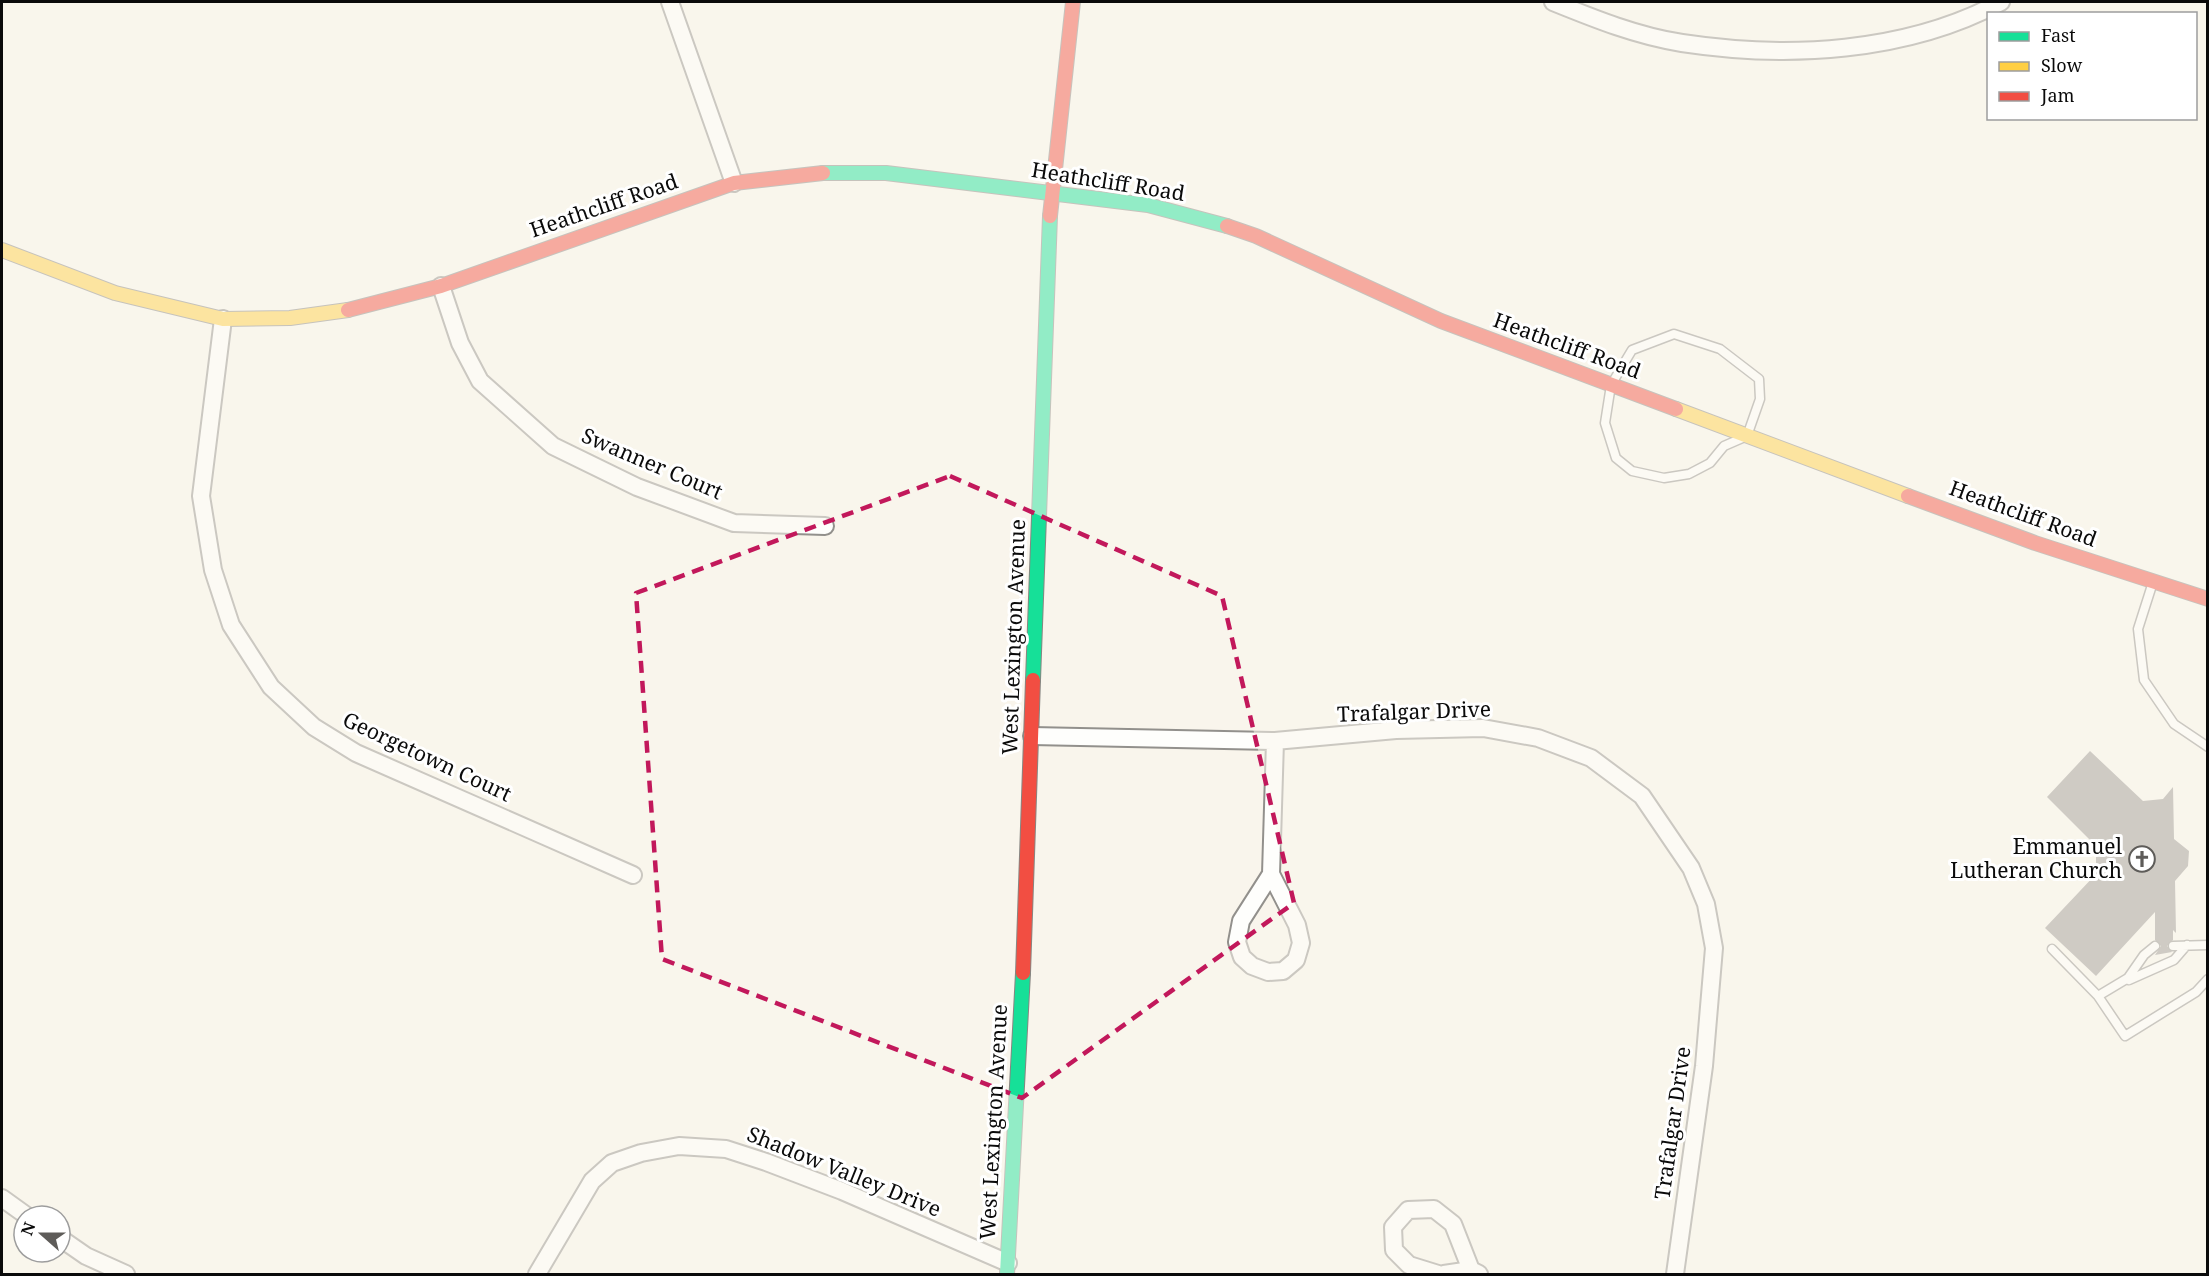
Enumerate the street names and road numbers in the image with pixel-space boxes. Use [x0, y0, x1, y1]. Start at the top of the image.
street label: Heathcliff Road [1029, 155, 1187, 207]
street label: Heathcliff Road [526, 167, 682, 244]
street label: Heathcliff Road [1490, 305, 1645, 385]
street label: Swanner Court [578, 421, 727, 505]
street label: Heathcliff Road [1946, 473, 2101, 553]
street label: West Lexington Avenue [995, 519, 1031, 755]
street label: Trafalgar Drive [1337, 694, 1491, 728]
street label: Georgetown Court [339, 705, 516, 807]
street label: West Lexington Avenue [973, 1003, 1013, 1240]
street label: Trafalgar Drive [1647, 1045, 1697, 1201]
street label: Shadow Valley Drive [743, 1119, 945, 1223]

